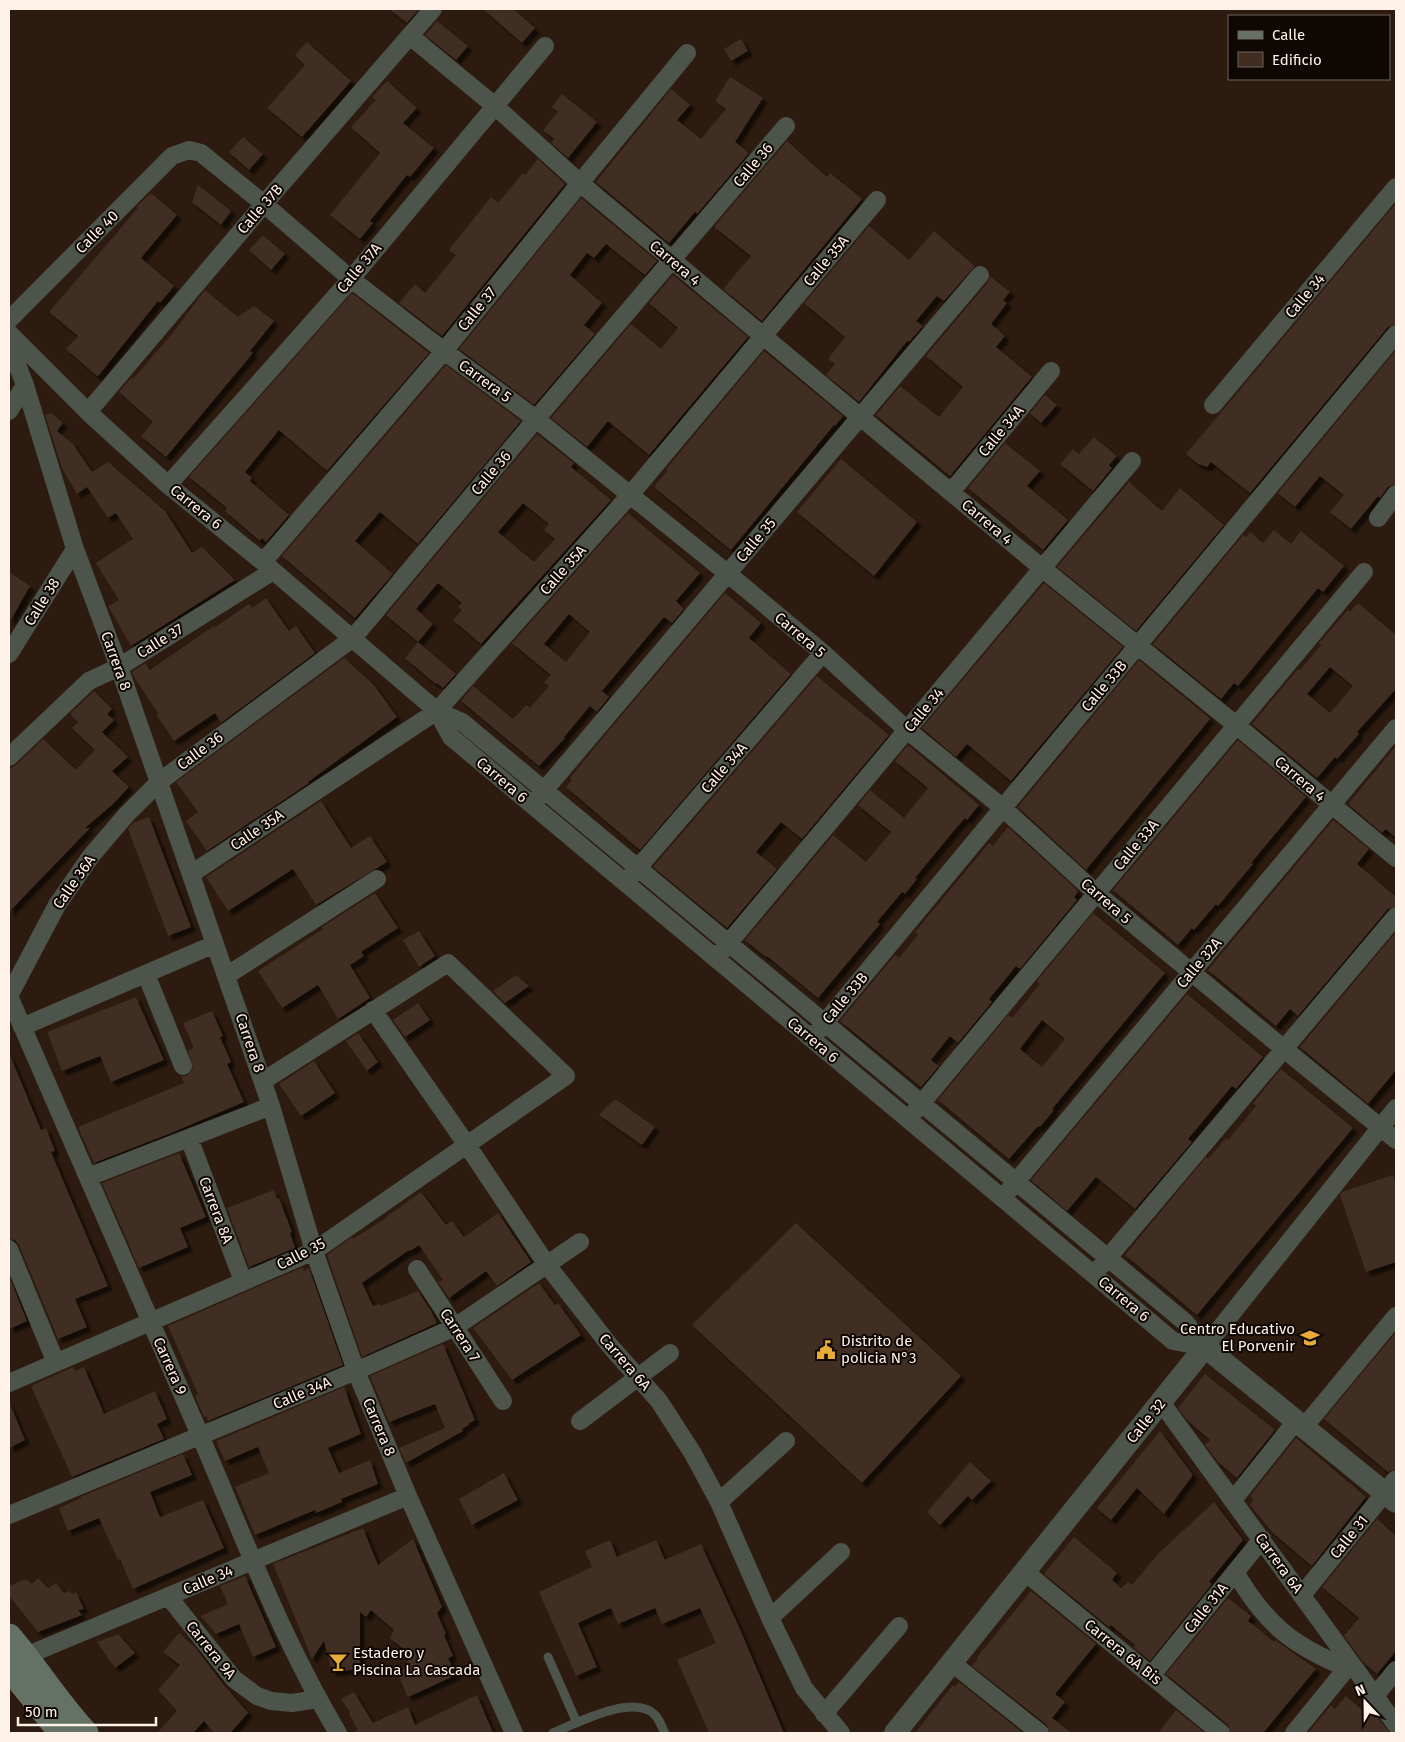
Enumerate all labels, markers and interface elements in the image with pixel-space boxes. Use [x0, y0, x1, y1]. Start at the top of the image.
legend [1228, 15, 1390, 80]
text: Calle [1272, 26, 1305, 44]
text: Edificio [1272, 51, 1322, 69]
street label: Calle 36 [729, 139, 777, 191]
street label: Calle 37B [233, 180, 287, 238]
street label: Calle 40 [72, 207, 122, 257]
street label: Calle 35A [800, 232, 853, 290]
street label: Carrera 4 [646, 236, 704, 290]
street label: Calle 37A [333, 239, 385, 297]
street label: Calle 34 [1281, 270, 1329, 322]
street label: Calle 37 [454, 283, 500, 335]
street label: Carrera 5 [455, 356, 515, 406]
street label: Calle 34A [974, 402, 1028, 460]
street label: Calle 36 [467, 447, 515, 499]
street label: Carrera 6 [167, 481, 225, 533]
street label: Carrera 4 [958, 495, 1016, 549]
street label: Calle 35 [732, 514, 780, 566]
street label: Calle 35A [536, 541, 590, 599]
street label: Calle 38 [20, 575, 64, 629]
street label: Carrera 5 [771, 609, 829, 661]
street label: Calle 37 [134, 620, 187, 662]
street label: Carrera 8 [97, 629, 135, 693]
street label: Calle 33B [1077, 657, 1131, 715]
street label: Calle 34 [900, 684, 948, 736]
street label: Calle 36 [174, 728, 226, 774]
street label: Calle 34A [697, 739, 751, 797]
street label: Carrera 4 [1271, 752, 1329, 806]
street label: Carrera 6 [473, 753, 531, 807]
street label: Calle 35A [227, 805, 288, 854]
street label: Calle 33A [1110, 816, 1163, 874]
street label: Calle 36A [49, 851, 99, 912]
street label: Carrera 5 [1077, 874, 1135, 928]
street label: Calle 32A [1173, 934, 1226, 992]
street label: Calle 33B [818, 969, 872, 1027]
street label: Carrera 8 [231, 1011, 269, 1075]
street label: Carrera 6 [784, 1013, 842, 1067]
street label: Carrera 8A [195, 1174, 237, 1246]
street label: Calle 35 [274, 1234, 328, 1274]
street label: Carrera 6 [1095, 1272, 1153, 1326]
street label: Carrera 7 [436, 1305, 484, 1365]
place label: Centro Educativo El Porvenir [1180, 1320, 1295, 1355]
school or university icon: Centro Educativo El Porvenir [1299, 1327, 1321, 1349]
street label: Carrera 6A [595, 1330, 655, 1395]
place label: Distrito de policia N°3 [841, 1332, 916, 1367]
street label: Carrera 9 [149, 1334, 191, 1398]
public building icon: Distrito de policia N°3 [815, 1339, 837, 1361]
street label: Calle 34A [270, 1373, 334, 1413]
street label: Carrera 8 [359, 1395, 399, 1459]
street label: Calle 32 [1123, 1395, 1169, 1447]
street label: Calle 31 [1326, 1512, 1372, 1562]
street label: Carrera 6A [1251, 1530, 1307, 1597]
street label: Calle 34 [180, 1561, 236, 1599]
street label: Calle 31A [1180, 1579, 1232, 1637]
street label: Carrera 6A Bis [1081, 1615, 1165, 1689]
street label: Carrera 9A [182, 1617, 240, 1683]
place label: Estadero y Piscina La Cascada [353, 1644, 480, 1679]
bar icon: Estadero y Piscina La Cascada [327, 1651, 349, 1673]
north arrow [1340, 1677, 1390, 1727]
text: N [1353, 1681, 1368, 1700]
scale bar [18, 1694, 155, 1726]
text: 50 m [25, 1703, 58, 1721]

